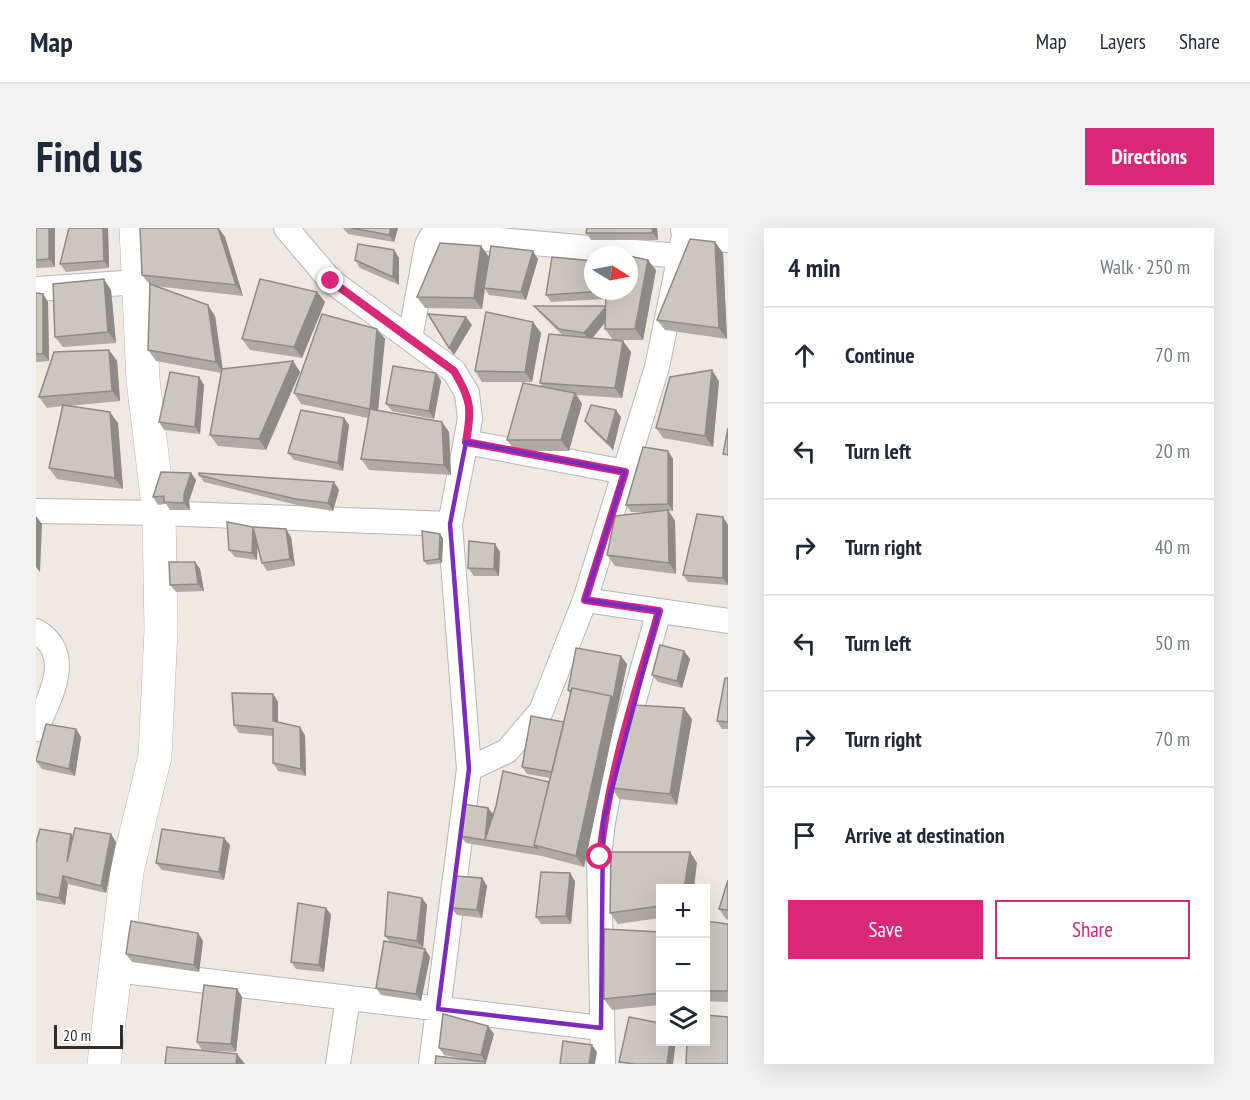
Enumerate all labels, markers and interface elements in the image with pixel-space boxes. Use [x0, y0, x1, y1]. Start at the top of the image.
text: Map [30, 23, 73, 60]
text: Map [1036, 28, 1067, 55]
text: Layers [1100, 28, 1146, 55]
text: Share [1179, 28, 1220, 55]
button: Directions [1085, 128, 1214, 185]
text: Find us [36, 129, 143, 184]
north arrow [584, 246, 638, 300]
text: 4 min [788, 251, 841, 284]
text: Walk · 250 m [1100, 254, 1190, 280]
route end [317, 267, 343, 293]
icon: ahead [788, 339, 821, 372]
text: Continue [845, 341, 915, 369]
text: 70 m [1155, 342, 1190, 368]
icon: left [788, 435, 821, 468]
text: Turn left [845, 437, 911, 465]
text: 20 m [1155, 438, 1190, 464]
icon: right [788, 531, 821, 564]
text: Turn right [845, 533, 922, 561]
text: 40 m [1155, 534, 1190, 560]
icon: left [788, 627, 821, 660]
text: Turn left [845, 629, 911, 657]
text: 50 m [1155, 630, 1190, 656]
icon: right [788, 723, 821, 756]
text: Turn right [845, 725, 922, 753]
text: 70 m [1155, 726, 1190, 752]
icon: arrive [788, 819, 821, 852]
text: Arrive at destination [845, 821, 1005, 849]
route start [586, 843, 612, 869]
map controls [656, 884, 710, 1046]
button: + [656, 884, 710, 938]
button: Save [788, 900, 983, 959]
button: Share [995, 900, 1190, 959]
button: − [656, 938, 710, 992]
button: layers [656, 992, 710, 1046]
scale bar [54, 1022, 123, 1050]
text: 20 m [63, 1025, 91, 1045]

